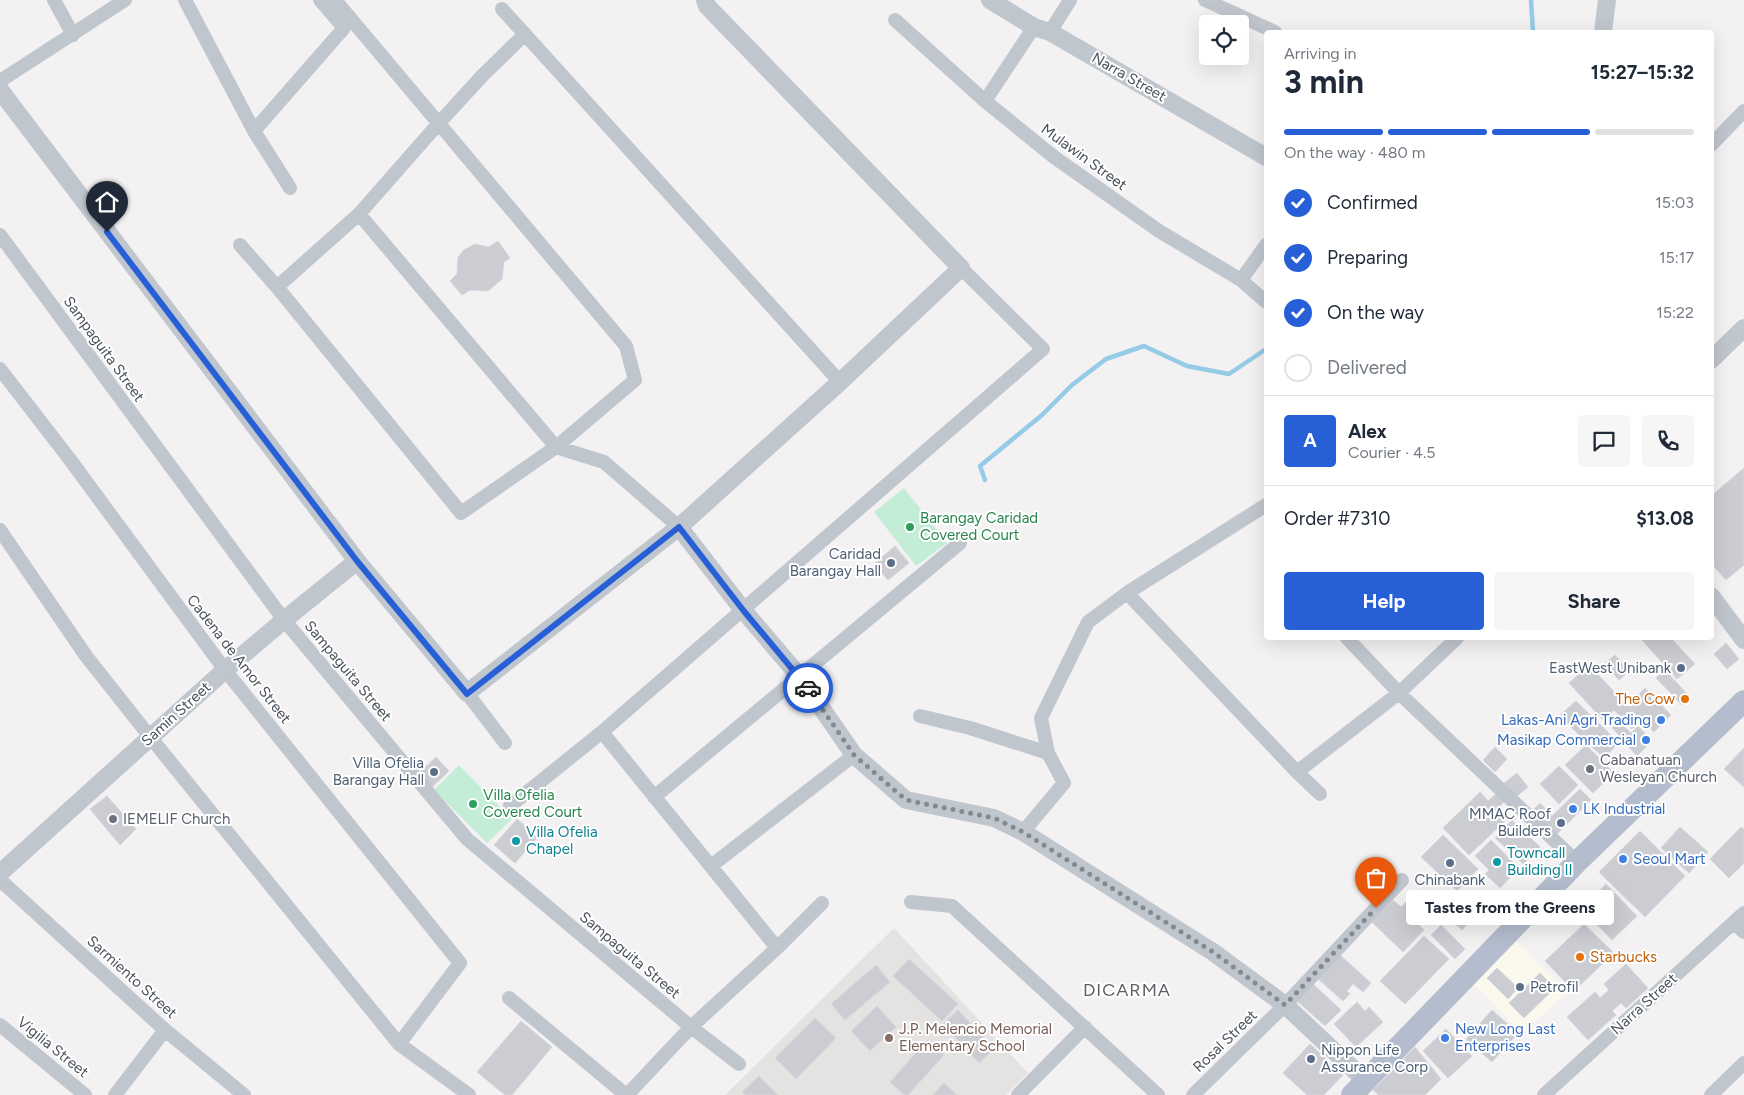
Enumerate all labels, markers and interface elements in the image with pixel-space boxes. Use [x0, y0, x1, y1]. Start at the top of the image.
map controls [1199, 15, 1249, 65]
button: locate [1199, 15, 1249, 65]
text: Arriving in [1284, 44, 1356, 63]
street label: Narra Street [1089, 49, 1170, 106]
text: 15:27–15:32 [1591, 61, 1694, 84]
text: 3 min [1284, 63, 1364, 101]
street label: Mulawin Street [1038, 120, 1130, 194]
text: On the way · 480 m [1284, 143, 1425, 162]
pin [86, 181, 128, 232]
icon: home [93, 188, 121, 216]
icon: check [1284, 189, 1312, 217]
text: Confirmed [1327, 191, 1418, 214]
text: 15:03 [1655, 193, 1694, 212]
icon: check [1284, 244, 1312, 272]
text: Preparing [1327, 246, 1408, 269]
text: 15:17 [1659, 248, 1694, 267]
street label: Sampaguita Street [60, 293, 148, 405]
icon: check [1284, 299, 1312, 327]
text: On the way [1327, 301, 1424, 324]
text: 15:22 [1656, 303, 1694, 322]
text: Delivered [1327, 356, 1407, 379]
button: chat [1578, 415, 1630, 467]
button: phone [1642, 415, 1694, 467]
text: Alex [1348, 420, 1387, 443]
text: A [1303, 429, 1317, 452]
text: Courier · 4.5 [1348, 443, 1435, 462]
text: Order #7310 [1284, 507, 1390, 530]
text: $13.08 [1636, 507, 1694, 530]
place label: Barangay Caridad Covered Court [920, 509, 1038, 544]
marker: Barangay Caridad Covered Court [904, 521, 916, 533]
place label: Caridad Barangay Hall [790, 545, 881, 580]
marker: Caridad Barangay Hall [885, 557, 897, 569]
button: Help [1284, 572, 1484, 630]
button: Share [1494, 572, 1694, 630]
street label: Cadena de Amor Street [183, 591, 295, 727]
street label: Sampaguita Street [301, 617, 396, 725]
place label: EastWest Unibank [1549, 659, 1672, 677]
marker: EastWest Unibank [1675, 662, 1687, 674]
courier [783, 663, 833, 713]
icon: car [794, 674, 822, 702]
street label: Samin Street [138, 678, 215, 750]
place label: The Cow [1615, 690, 1675, 708]
marker: The Cow [1679, 693, 1691, 705]
place label: Lakas-Ani Agri Trading [1501, 711, 1651, 729]
marker: Lakas-Ani Agri Trading [1655, 714, 1667, 726]
place label: Masikap Commercial [1497, 731, 1636, 749]
marker: Masikap Commercial [1640, 734, 1652, 746]
place label: Cabanatuan Wesleyan Church [1600, 751, 1717, 786]
place label: Villa Ofelia Barangay Hall [333, 754, 424, 789]
marker: Cabanatuan Wesleyan Church [1584, 763, 1596, 775]
marker: Villa Ofelia Barangay Hall [428, 766, 440, 778]
place label: Villa Ofelia Covered Court [483, 786, 583, 821]
marker: Villa Ofelia Covered Court [467, 798, 479, 810]
place label: LK Industrial [1583, 800, 1665, 818]
marker: LK Industrial [1567, 803, 1579, 815]
place label: MMAC Roof Builders [1469, 805, 1551, 840]
place label: IEMELIF Church [123, 810, 230, 828]
marker: IEMELIF Church [107, 813, 119, 825]
marker: MMAC Roof Builders [1555, 817, 1567, 829]
place label: Villa Ofelia Chapel [526, 823, 598, 858]
marker: Villa Ofelia Chapel [510, 835, 522, 847]
place label: Towncall Building II [1507, 844, 1573, 879]
place label: Seoul Mart [1633, 850, 1706, 868]
marker: Seoul Mart [1617, 853, 1629, 865]
marker: Towncall Building II [1491, 856, 1503, 868]
pin [1355, 857, 1397, 908]
marker: Chinabank [1444, 857, 1456, 869]
icon: bag [1362, 864, 1390, 892]
place label: Chinabank [1415, 871, 1486, 889]
callout: Tastes from the Greens [1406, 890, 1614, 926]
text: Tastes from the Greens [1425, 898, 1595, 917]
street label: Sampaguita Street [576, 908, 684, 1003]
street label: Sarmiento Street [83, 932, 181, 1022]
place label: Starbucks [1590, 948, 1657, 966]
marker: Starbucks [1574, 951, 1586, 963]
street label: Narra Street [1607, 969, 1681, 1038]
place label: Petrofil [1530, 978, 1578, 996]
district label: DICARMA [1083, 979, 1171, 1001]
marker: Petrofil [1514, 981, 1526, 993]
street label: Rosal Street [1189, 1006, 1261, 1076]
street label: Vigilia Street [14, 1013, 92, 1081]
place label: J.P. Melencio Memorial Elementary School [899, 1020, 1052, 1055]
place label: New Long Last Enterprises [1455, 1020, 1556, 1055]
marker: J.P. Melencio Memorial Elementary School [883, 1032, 895, 1044]
marker: New Long Last Enterprises [1439, 1032, 1451, 1044]
place label: Nippon Life Assurance Corp [1321, 1041, 1428, 1076]
marker: Nippon Life Assurance Corp [1305, 1053, 1317, 1065]

